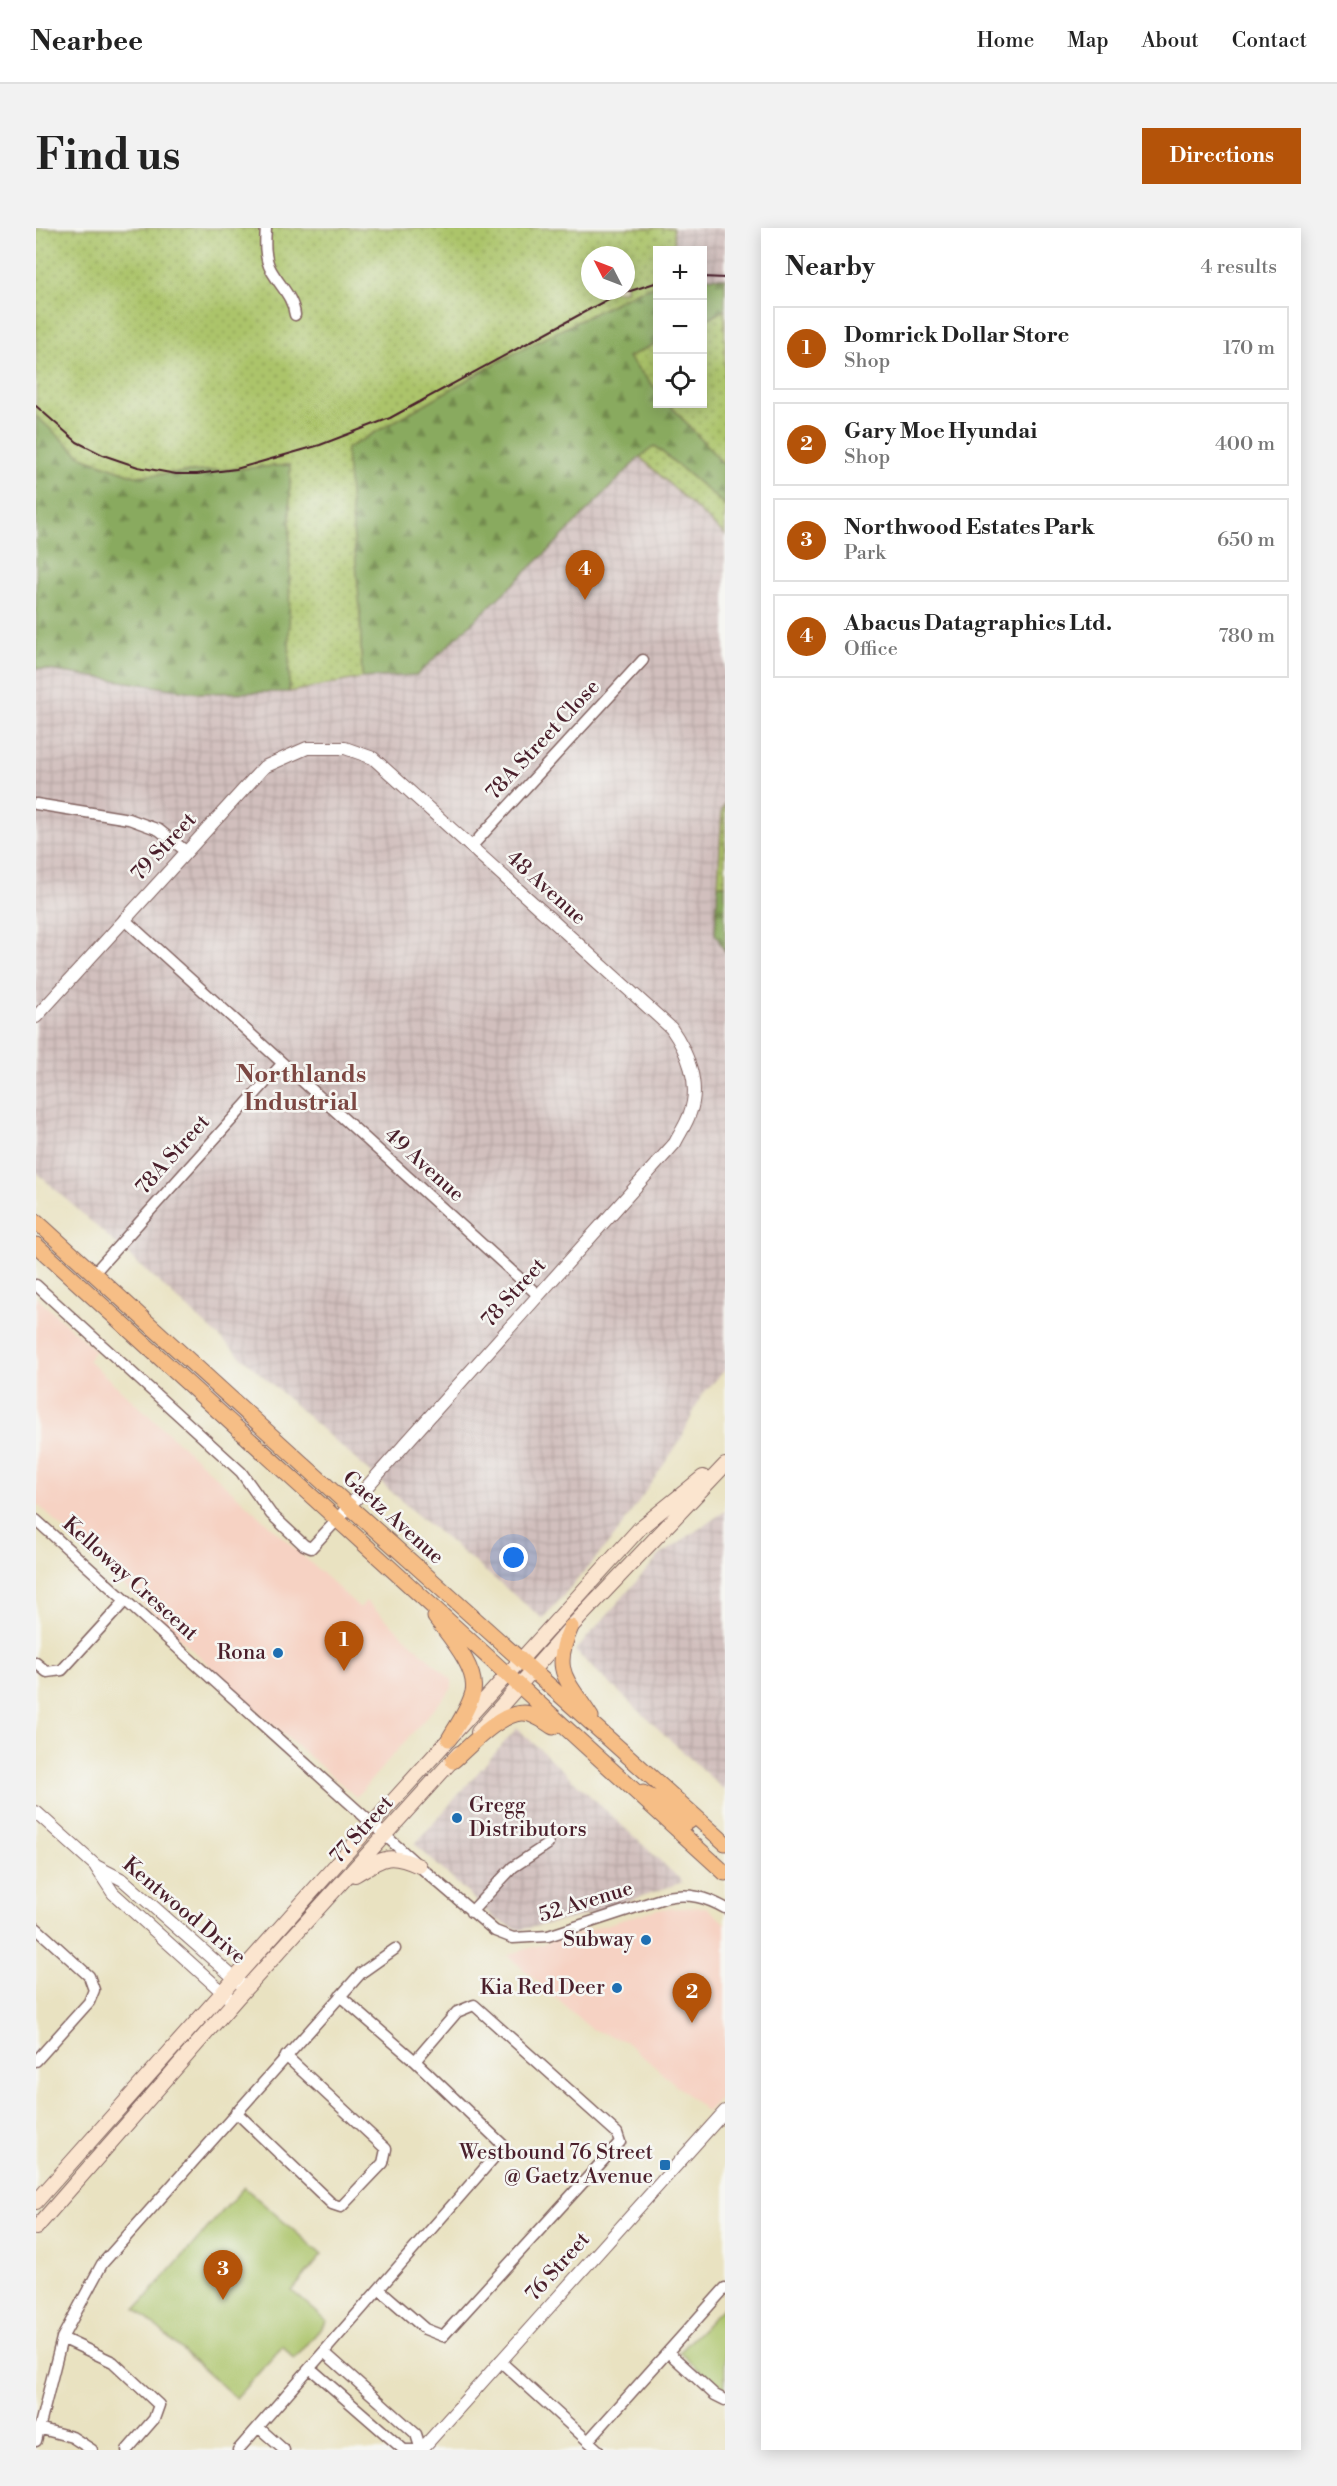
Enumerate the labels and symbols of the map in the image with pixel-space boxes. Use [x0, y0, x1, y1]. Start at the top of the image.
north arrow [581, 246, 635, 300]
pin: 4 [566, 550, 604, 600]
street label: 78A Street Close [481, 674, 605, 806]
street label: 79 Street [126, 807, 203, 887]
street label: 48 Avenue [501, 845, 591, 931]
district label: Northlands Industrial [236, 1060, 366, 1118]
street label: 78A Street [130, 1109, 216, 1200]
street label: 49 Avenue [379, 1122, 469, 1208]
street label: 78 Street [476, 1253, 552, 1333]
street label: Gaetz Avenue [337, 1466, 449, 1570]
street label: Kelloway Crescent [57, 1511, 204, 1647]
your location [499, 1543, 528, 1572]
pin: 1 [324, 1622, 364, 1671]
place label: Rona [217, 1640, 266, 1666]
marker: Rona [271, 1646, 285, 1660]
street label: 77 Street [325, 1790, 400, 1869]
place label: Gregg Distributors [469, 1793, 587, 1843]
marker: Gregg Distributors [450, 1811, 464, 1825]
street label: Kentwood Drive [117, 1852, 251, 1970]
street label: 52 Avenue [536, 1875, 636, 1929]
place label: Subway [563, 1927, 635, 1953]
marker: Subway [639, 1933, 653, 1947]
pin: 2 [672, 1974, 712, 2023]
place label: Kia Red Deer [480, 1975, 605, 2001]
marker: Kia Red Deer [610, 1981, 624, 1995]
place label: Westbound 76 Street @ Gaetz Avenue [458, 2140, 654, 2190]
marker: Westbound 76 Street @ Gaetz Avenue [658, 2158, 672, 2172]
street label: 76 Street [520, 2227, 596, 2307]
pin: 3 [204, 2250, 243, 2300]

